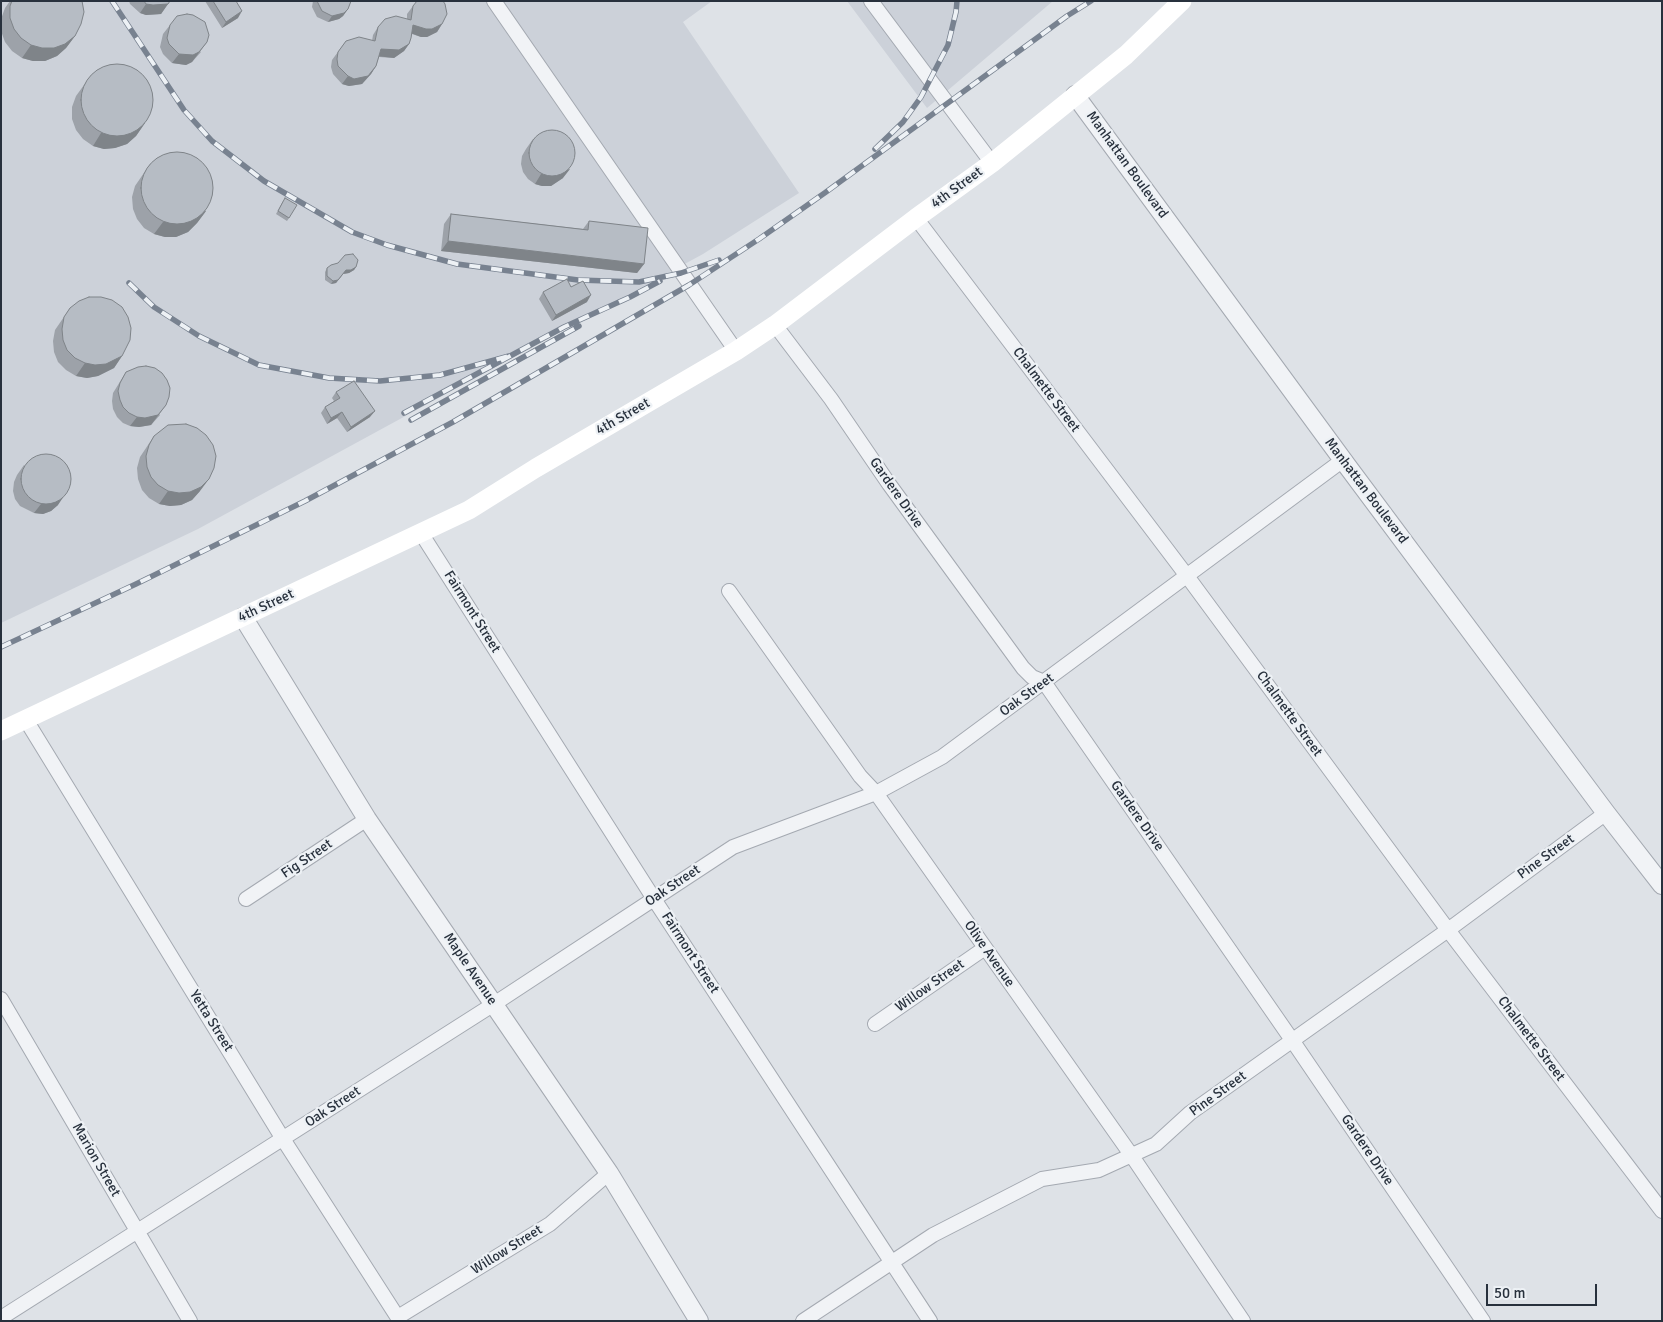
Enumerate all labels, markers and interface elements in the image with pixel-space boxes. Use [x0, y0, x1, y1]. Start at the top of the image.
street label: Manhattan Boulevard [1082, 108, 1172, 222]
street label: 4th Street [928, 164, 986, 212]
street label: Chalmette Street [1009, 344, 1083, 436]
street label: 4th Street [593, 395, 653, 439]
street label: Manhattan Boulevard [1321, 435, 1411, 547]
street label: Gardere Drive [866, 455, 926, 531]
street label: Fairmont Street [440, 568, 504, 656]
street label: 4th Street [235, 586, 297, 626]
street label: Chalmette Street [1252, 668, 1326, 760]
street label: Oak Street [997, 670, 1057, 720]
street label: Gardere Drive [1107, 778, 1167, 854]
street label: Pine Street [1514, 831, 1578, 883]
street label: Fig Street [278, 836, 336, 882]
street label: Oak Street [642, 862, 704, 910]
street label: Fairmont Street [658, 909, 722, 997]
street label: Olive Avenue [960, 918, 1018, 990]
street label: Maple Avenue [440, 930, 500, 1008]
street label: Willow Street [892, 956, 968, 1016]
street label: Yetta Street [185, 987, 237, 1055]
street label: Chalmette Street [1494, 993, 1568, 1085]
street label: Pine Street [1186, 1068, 1250, 1120]
street label: Oak Street [302, 1083, 364, 1131]
street label: Gardere Drive [1337, 1111, 1397, 1189]
street label: Marion Street [68, 1120, 124, 1200]
street label: Willow Street [468, 1222, 546, 1278]
scale bar [1488, 1274, 1599, 1306]
text: 50 m [1494, 1284, 1525, 1302]

